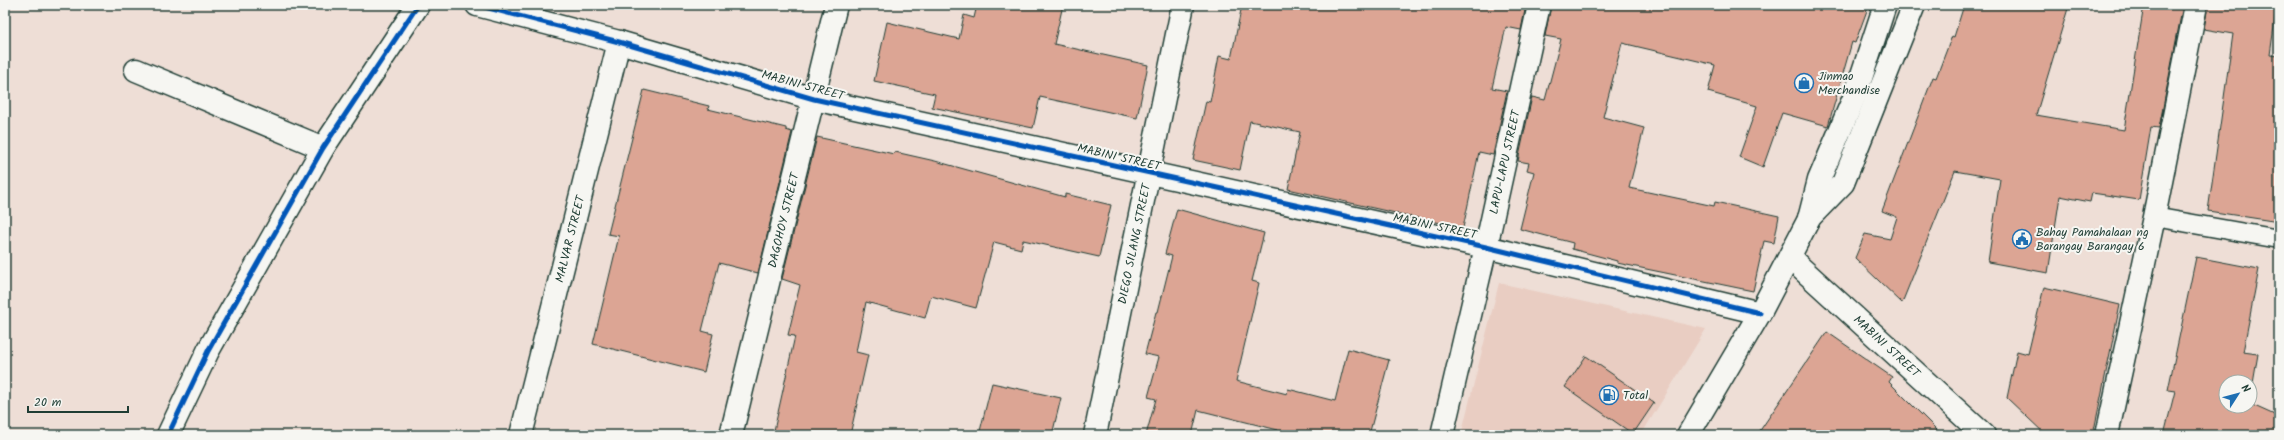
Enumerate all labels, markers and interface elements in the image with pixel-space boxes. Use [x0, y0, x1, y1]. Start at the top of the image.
street label: MABINI STREET [759, 65, 848, 106]
place label: Jinmao Merchandise [1818, 67, 1881, 100]
shop icon: Jinmao Merchandise [1793, 72, 1815, 94]
street label: LAPU-LAPU STREET [1484, 107, 1526, 216]
street label: MABINI STREET [1075, 139, 1164, 177]
street label: DAGOHOY STREET [763, 169, 805, 270]
street label: DIEGO SILANG STREET [1113, 181, 1156, 306]
street label: MALVAR STREET [550, 192, 591, 285]
street label: MABINI STREET [1391, 208, 1480, 245]
place label: Bahay Pamahalaan ng Barangay Barangay 6 [2036, 223, 2149, 256]
public building icon: Bahay Pamahalaan ng Barangay Barangay 6 [2011, 228, 2033, 250]
street label: MABINI STREET [1849, 311, 1925, 383]
north arrow [2218, 374, 2258, 414]
text: N [2236, 381, 2255, 397]
fuel station icon: Total [1598, 384, 1620, 406]
place label: Total [1623, 386, 1648, 405]
scale bar [28, 388, 128, 414]
text: 20 m [34, 393, 62, 412]

